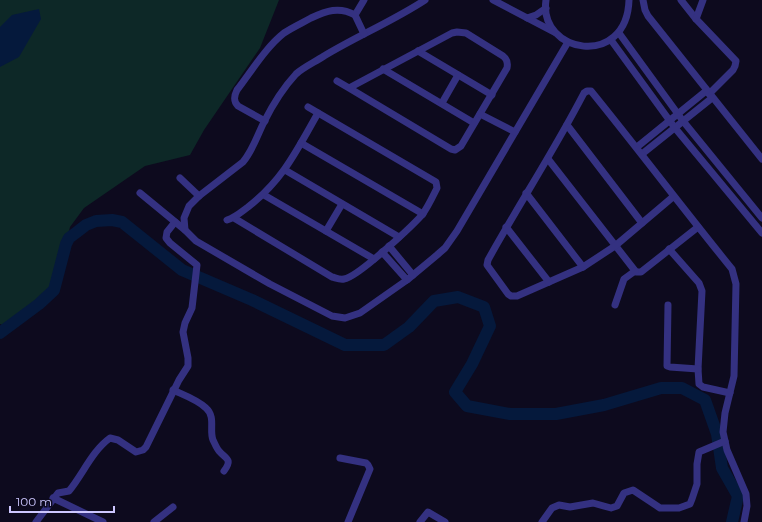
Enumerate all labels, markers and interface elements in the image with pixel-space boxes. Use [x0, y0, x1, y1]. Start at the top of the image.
scale bar [10, 488, 114, 514]
text: 100 m [16, 494, 52, 509]

